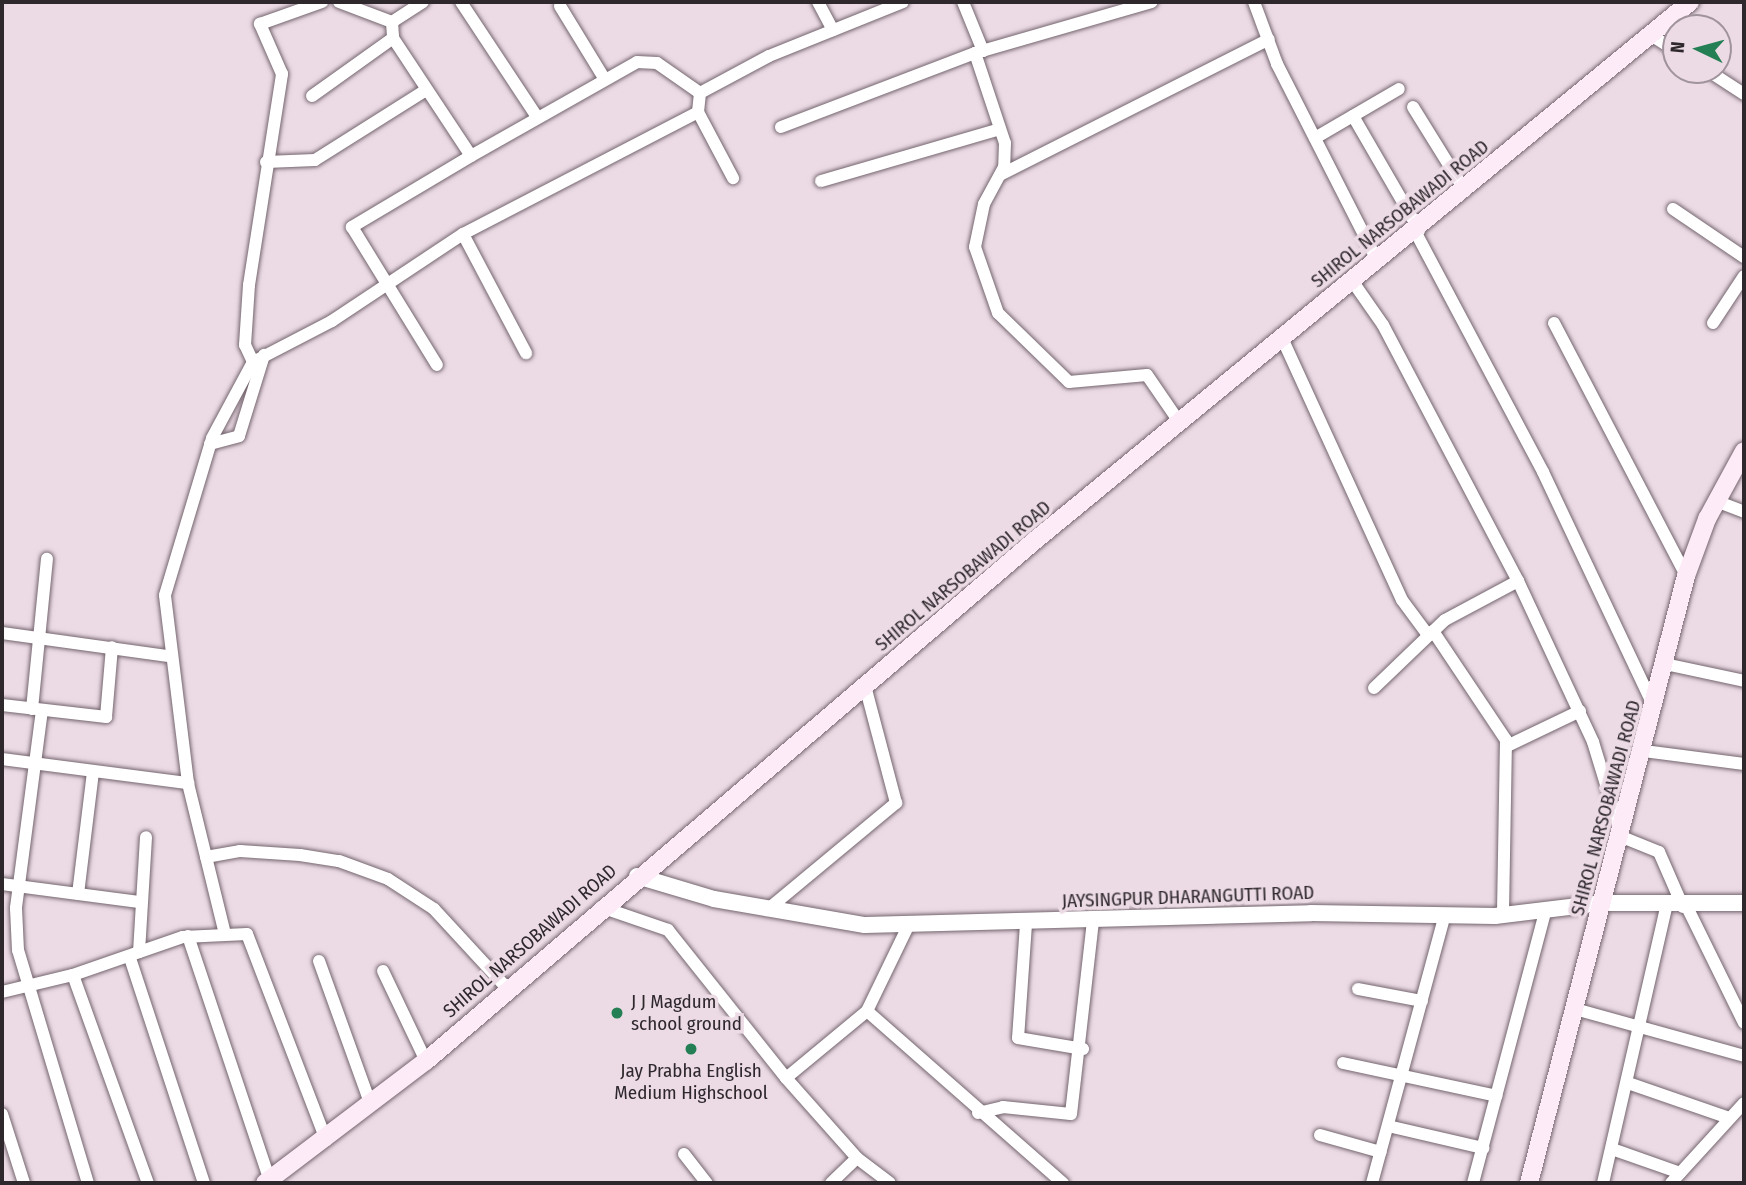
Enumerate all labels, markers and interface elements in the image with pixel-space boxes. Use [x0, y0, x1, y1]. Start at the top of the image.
north arrow [1662, 14, 1732, 84]
text: N [1666, 41, 1690, 54]
street label: SHIROL NARSOBAWADI ROAD [1307, 135, 1493, 293]
street label: SHIROL NARSOBAWADI ROAD [871, 496, 1055, 656]
street label: SHIROL NARSOBAWADI ROAD [1566, 698, 1646, 918]
street label: SHIROL NARSOBAWADI ROAD [439, 860, 621, 1022]
street label: JAYSINGPUR DHARANGUTTI ROAD [1061, 881, 1315, 913]
place label: J J Magdum school ground [631, 991, 742, 1035]
marker: J J Magdum school ground [609, 1005, 625, 1021]
marker: Jay Prabha English Medium Highschool [683, 1041, 699, 1057]
place label: Jay Prabha English Medium Highschool [614, 1060, 768, 1104]

